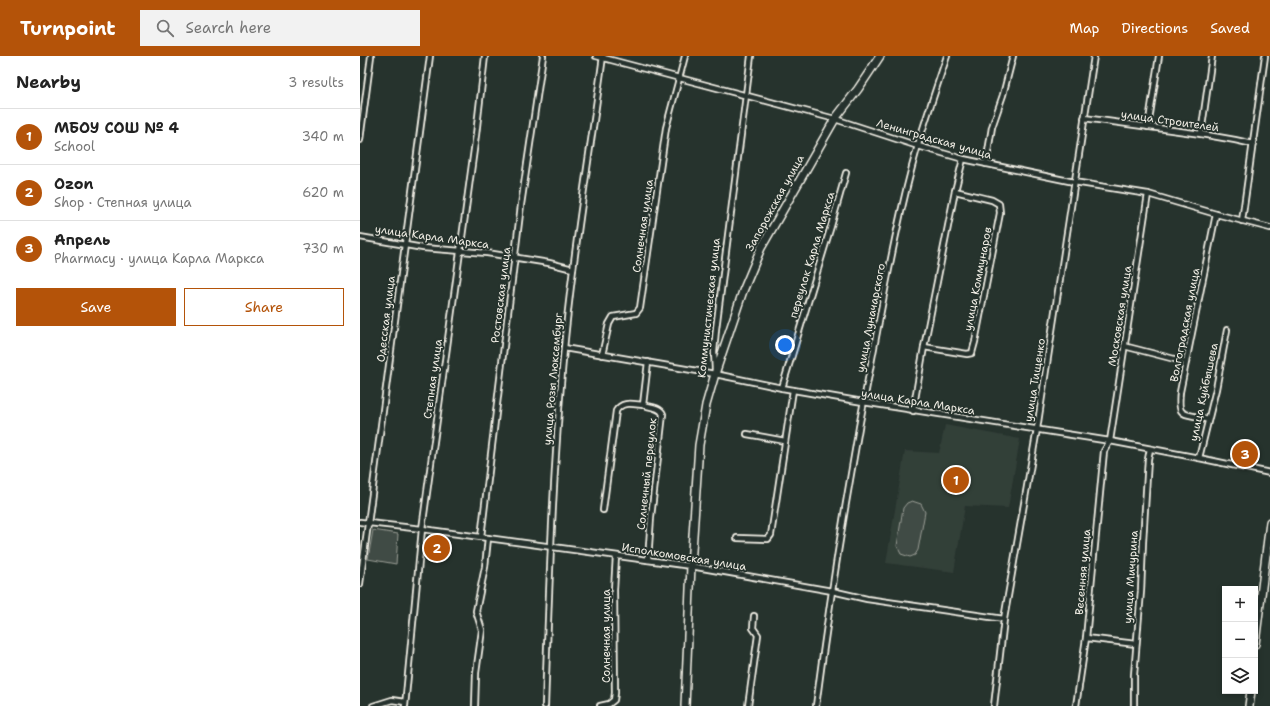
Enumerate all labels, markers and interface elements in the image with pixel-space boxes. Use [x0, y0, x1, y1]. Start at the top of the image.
search box [140, 10, 420, 46]
text: Turnpoint [20, 16, 116, 41]
icon: search [154, 17, 176, 39]
text: Search here [186, 18, 271, 38]
text: Map [1070, 19, 1100, 37]
text: Directions [1122, 19, 1188, 37]
text: Saved [1210, 19, 1250, 37]
text: Nearby [16, 71, 81, 93]
text: 3 results [288, 74, 344, 91]
street label: улица Строителей [1120, 107, 1220, 135]
street label: Ленинградская улица [875, 115, 994, 163]
text: МБОУ СОШ № 4 [54, 118, 179, 138]
text: 1 [26, 128, 32, 145]
text: 340 m [302, 128, 344, 145]
text: School [54, 138, 95, 155]
street label: Запорожская улица [742, 152, 808, 254]
text: Ozon [54, 174, 94, 194]
street label: Солнечная улица [629, 178, 657, 273]
text: 2 [24, 184, 34, 201]
text: 620 m [302, 184, 344, 201]
street label: переулок Карла Маркса [786, 190, 838, 320]
text: Shop · Степная улица [54, 194, 192, 211]
street label: улица Карла Маркса [374, 222, 490, 252]
street label: улица Коммунаров [961, 226, 995, 332]
text: Апрель [54, 230, 110, 250]
street label: Коммунистическая улица [694, 237, 724, 379]
text: 3 [24, 240, 34, 257]
text: 730 m [302, 240, 344, 257]
street label: Ростовская улица [488, 246, 514, 344]
text: Pharmacy · улица Карла Маркса [54, 250, 264, 267]
street label: улица Луначарского [853, 262, 889, 374]
street label: Московская улица [1105, 264, 1135, 367]
street label: Волгоградская улица [1167, 267, 1203, 383]
street label: Одесская улица [373, 275, 399, 363]
button: Save [16, 288, 176, 326]
button: Share [184, 288, 344, 326]
street label: улица Розы Люксембург [540, 312, 566, 446]
your location [775, 335, 795, 355]
street label: улица Тищенко [1021, 337, 1049, 423]
street label: Степная улица [420, 338, 446, 420]
street label: улица Куйбышева [1186, 341, 1222, 442]
street label: улица Карла Маркса [860, 386, 976, 418]
street label: Солнечный переулок [634, 417, 660, 531]
pin: 3 [1232, 439, 1258, 469]
pin: 1 [943, 465, 969, 495]
street label: Весенняя улица [1072, 528, 1094, 615]
street label: улица Мичурина [1120, 530, 1142, 624]
pin: 2 [424, 533, 450, 563]
street label: Исполкомовская улица [621, 540, 748, 574]
map controls [1222, 586, 1258, 694]
button: + [1222, 586, 1258, 622]
street label: Солнечная улица [599, 589, 614, 683]
button: − [1222, 622, 1258, 658]
button: layers [1222, 658, 1258, 694]

